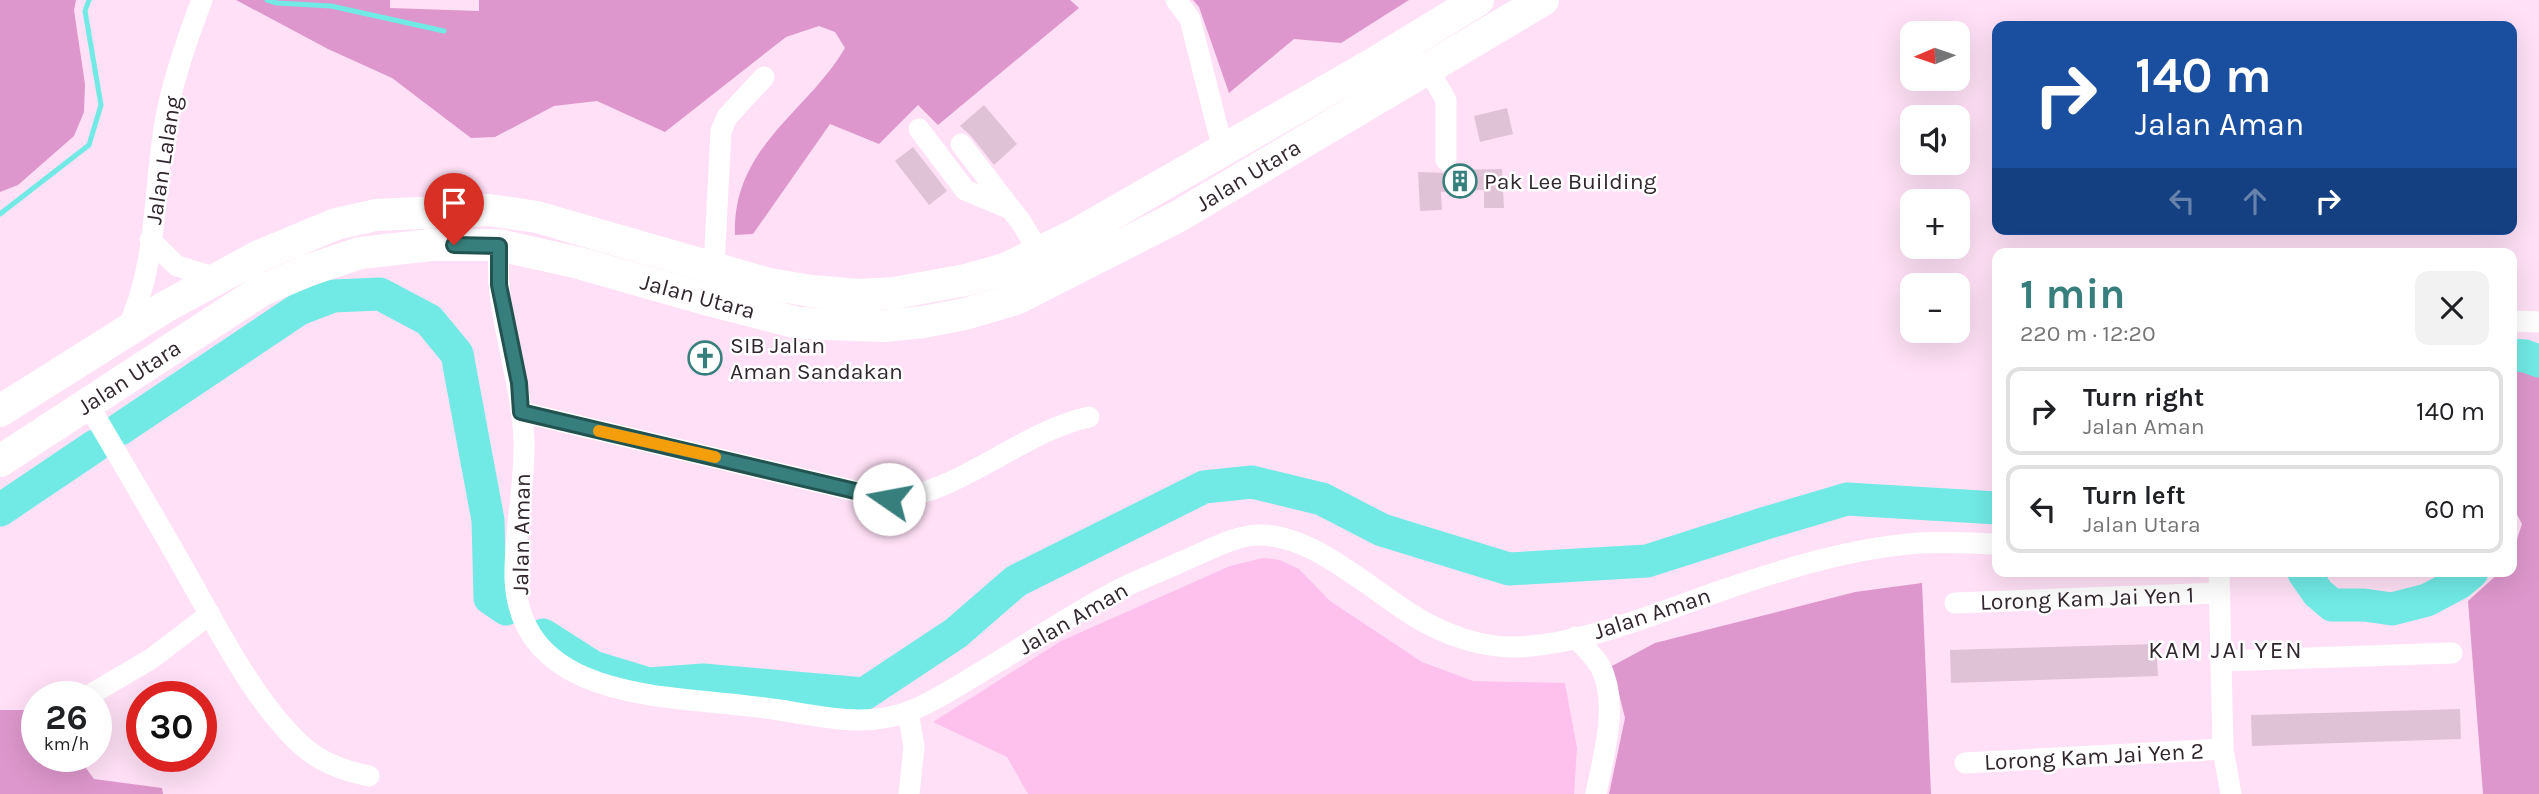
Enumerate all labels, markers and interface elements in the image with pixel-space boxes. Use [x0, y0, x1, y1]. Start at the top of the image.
north arrow [1900, 21, 1970, 91]
map controls [1900, 21, 1970, 343]
text: 140 m [2135, 47, 2272, 104]
icon: right [2020, 49, 2111, 140]
street label: Jalan Lalang [140, 94, 187, 226]
button: sound [1900, 105, 1970, 175]
text: Jalan Aman [2135, 106, 2304, 143]
street label: Jalan Utara [1191, 134, 1306, 217]
building icon: Pak Lee Building [1441, 162, 1479, 200]
place label: Pak Lee Building [1484, 168, 1657, 195]
pin [424, 173, 484, 245]
icon: left [2163, 182, 2201, 220]
icon: ahead [2236, 182, 2274, 220]
icon: right [2309, 182, 2347, 220]
icon: arrive [435, 184, 473, 222]
button: + [1900, 189, 1970, 259]
street label: Jalan Utara [638, 268, 758, 325]
text: 1 min [2020, 269, 2125, 319]
button: close [2415, 271, 2489, 345]
button: − [1900, 273, 1970, 343]
text: 220 m · 12:20 [2020, 320, 2156, 347]
place label: SIB Jalan Aman Sandakan [730, 332, 903, 385]
street label: Jalan Utara [73, 334, 186, 421]
church icon: SIB Jalan Aman Sandakan [686, 339, 724, 377]
text: Turn right [2083, 382, 2204, 413]
icon: right [2024, 392, 2062, 430]
text: 140 m [2416, 396, 2485, 427]
text: Jalan Aman [2083, 413, 2205, 440]
position arrow [852, 462, 926, 536]
street label: Jalan Aman [507, 473, 536, 595]
text: Turn left [2083, 480, 2185, 511]
icon: left [2024, 490, 2062, 528]
text: 60 m [2424, 494, 2485, 525]
text: Jalan Utara [2083, 511, 2201, 538]
street label: Jalan Aman [1014, 576, 1133, 661]
street label: Lorong Kam Jai Yen 1 [1979, 581, 2195, 616]
street label: Jalan Aman [1590, 582, 1714, 645]
district label: KAM JAI YEN [2148, 636, 2304, 664]
speed limit sign: 30 [126, 681, 217, 772]
text: 26 [45, 697, 88, 738]
text: km/h [44, 733, 89, 755]
street label: Lorong Kam Jai Yen 2 [1983, 737, 2205, 776]

